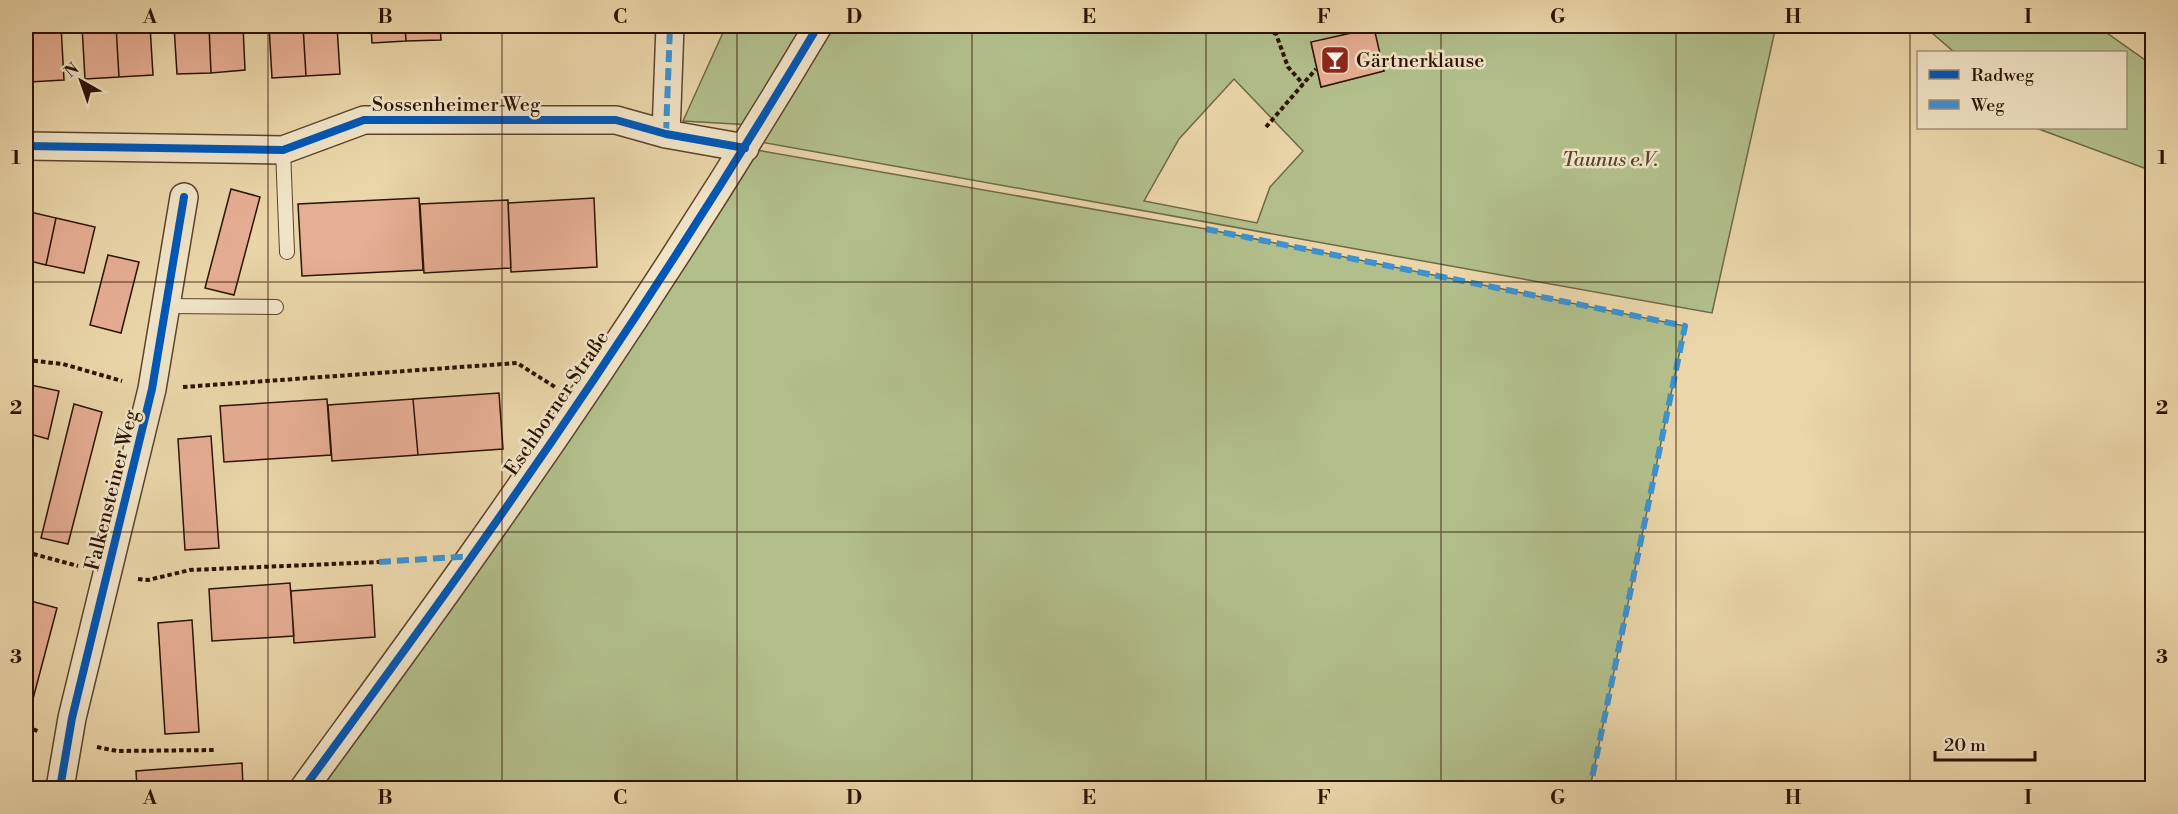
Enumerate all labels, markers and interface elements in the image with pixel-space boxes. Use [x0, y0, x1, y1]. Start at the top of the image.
text: A [142, 5, 158, 30]
text: B [377, 5, 393, 30]
text: C [613, 5, 627, 30]
text: D [846, 5, 862, 30]
text: E [1082, 5, 1096, 30]
text: F [1317, 5, 1331, 30]
text: G [1550, 5, 1566, 30]
text: H [1785, 5, 1802, 30]
text: I [2024, 5, 2032, 30]
bar icon: Gärtnerklause [1319, 44, 1351, 76]
place label: Gärtnerklause [1356, 49, 1484, 74]
north arrow [51, 51, 111, 111]
legend [1917, 51, 2127, 129]
text: N [61, 58, 84, 82]
text: Radweg [1971, 64, 2035, 87]
street label: Sossenheimer Weg [372, 93, 541, 118]
text: Weg [1970, 94, 2005, 117]
text: 1 [11, 146, 21, 171]
text: 1 [2157, 146, 2167, 171]
park label: Taunus e.V. [1562, 148, 1658, 173]
street label: Eschborner Straße [500, 327, 615, 481]
text: 2 [10, 396, 22, 421]
text: 2 [2156, 396, 2168, 421]
street label: Falkensteiner Weg [80, 407, 145, 573]
text: 3 [10, 645, 22, 670]
text: 3 [2156, 645, 2168, 670]
scale bar [1935, 724, 2036, 762]
text: 20 m [1944, 734, 1986, 757]
text: A [142, 786, 158, 811]
text: B [377, 786, 393, 811]
text: C [613, 786, 627, 811]
text: D [846, 786, 862, 811]
text: E [1082, 786, 1096, 811]
text: F [1317, 786, 1331, 811]
text: G [1550, 786, 1566, 811]
text: H [1785, 786, 1802, 811]
text: I [2024, 786, 2032, 811]

